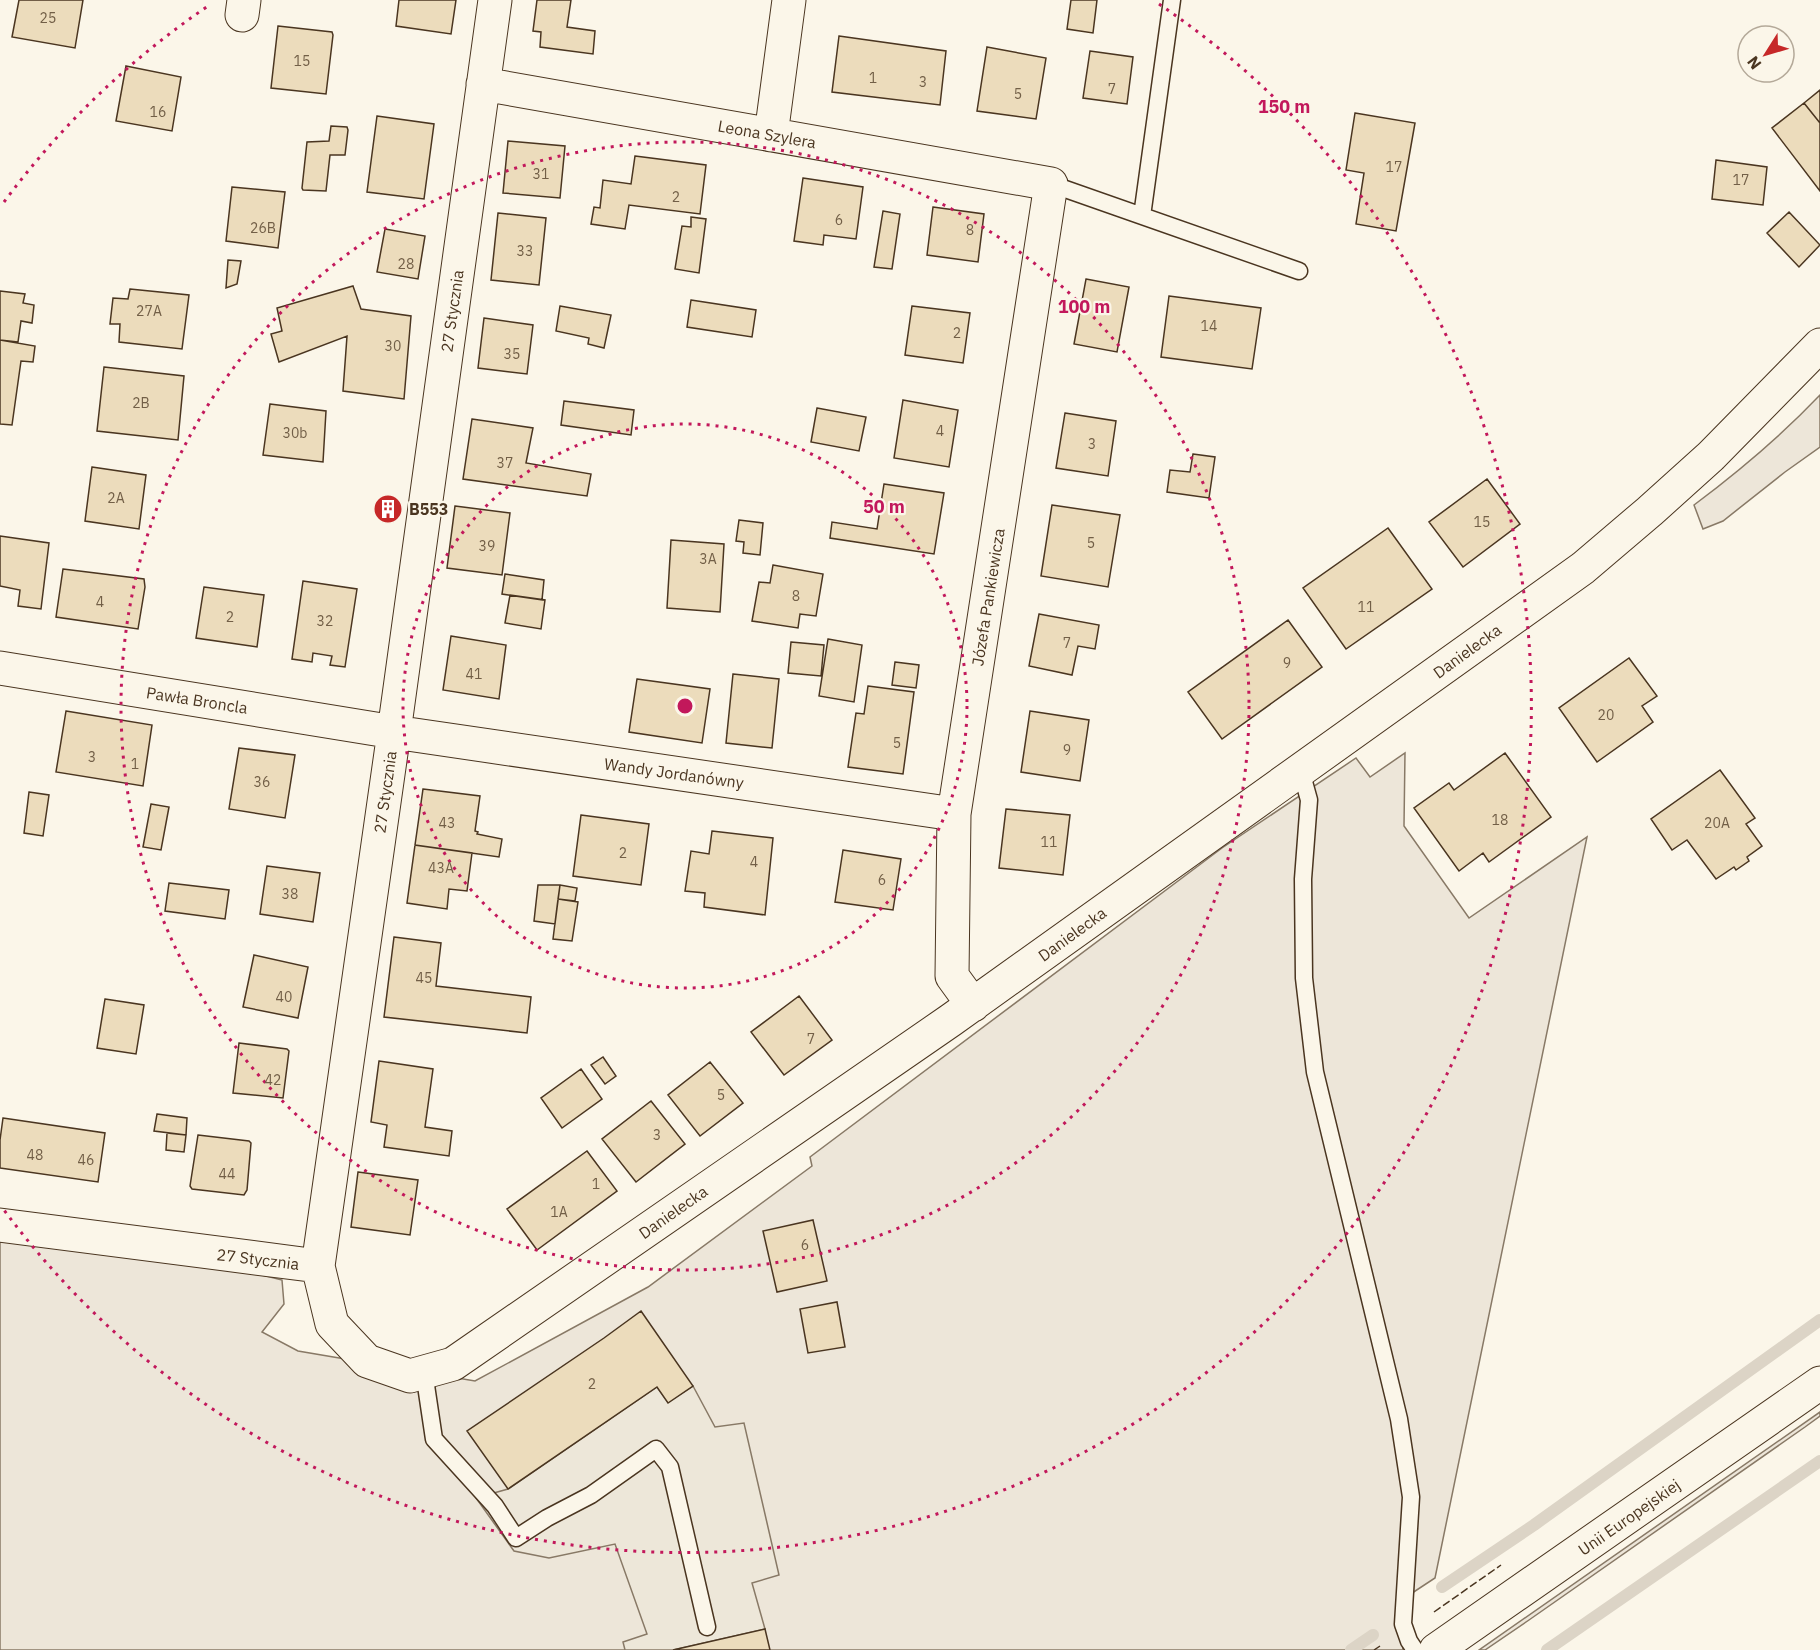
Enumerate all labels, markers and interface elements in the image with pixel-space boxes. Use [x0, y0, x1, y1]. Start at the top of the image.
house number: 25 [40, 9, 56, 27]
north arrow [1736, 24, 1796, 84]
house number: 15 [294, 52, 310, 70]
text: N [1743, 52, 1765, 74]
house number: 1 [869, 69, 877, 87]
house number: 3 [919, 73, 927, 91]
house number: 7 [1108, 80, 1116, 98]
house number: 5 [1014, 85, 1022, 103]
text: 150 m [1258, 95, 1310, 118]
house number: 16 [150, 103, 166, 121]
street label: Leona Szylera [716, 116, 818, 153]
house number: 17 [1386, 158, 1402, 176]
house number: 31 [533, 165, 549, 183]
house number: 17 [1733, 171, 1749, 189]
house number: 2 [672, 188, 680, 206]
house number: 6 [835, 211, 843, 229]
house number: 26B [250, 219, 276, 237]
house number: 8 [966, 221, 974, 239]
house number: 33 [517, 242, 533, 260]
house number: 28 [398, 255, 414, 273]
street label: 27 Stycznia [436, 268, 468, 353]
text: 100 m [1058, 295, 1110, 318]
house number: 27A [136, 302, 162, 320]
house number: 14 [1201, 317, 1217, 335]
house number: 2 [953, 324, 961, 342]
house number: 30 [385, 337, 401, 355]
house number: 35 [504, 345, 520, 363]
house number: 2B [132, 394, 150, 412]
house number: 4 [936, 422, 944, 440]
house number: 30b [283, 424, 307, 442]
house number: 3 [1088, 435, 1096, 453]
house number: 37 [497, 454, 513, 472]
house number: 2A [107, 489, 125, 507]
building icon: B553 [372, 493, 404, 525]
text: 50 m [863, 495, 905, 518]
place label: B553 [409, 499, 448, 519]
house number: 15 [1474, 513, 1490, 531]
street label: Józefa Pankiewicza [967, 526, 1009, 667]
house number: 5 [1087, 534, 1095, 552]
house number: 39 [479, 537, 495, 555]
house number: 3A [699, 550, 717, 568]
house number: 8 [792, 587, 800, 605]
house number: 4 [96, 593, 104, 611]
house number: 11 [1358, 598, 1374, 616]
house number: 2 [226, 608, 234, 626]
house number: 32 [317, 612, 333, 630]
street label: Danielecka [1429, 619, 1505, 682]
house number: 7 [1063, 634, 1071, 652]
house number: 9 [1283, 654, 1291, 672]
house number: 41 [466, 665, 482, 683]
street label: Pawła Broncla [145, 682, 250, 718]
centre of rings [675, 696, 695, 716]
house number: 20 [1598, 706, 1614, 724]
house number: 5 [893, 734, 901, 752]
house number: 9 [1063, 741, 1071, 759]
house number: 3 [88, 748, 96, 766]
street label: 27 Stycznia [369, 749, 401, 834]
street label: Wandy Jordanówny [603, 753, 745, 793]
house number: 1 [131, 755, 139, 773]
house number: 36 [254, 773, 270, 791]
house number: 18 [1492, 811, 1508, 829]
house number: 43 [439, 814, 455, 832]
house number: 20A [1704, 814, 1730, 832]
house number: 11 [1041, 833, 1057, 851]
house number: 2 [619, 844, 627, 862]
house number: 4 [750, 853, 758, 871]
house number: 43A [428, 859, 454, 877]
house number: 6 [878, 871, 886, 889]
house number: 38 [282, 885, 298, 903]
street label: Danielecka [1034, 902, 1110, 965]
house number: 45 [416, 969, 432, 987]
house number: 40 [276, 988, 292, 1006]
house number: 7 [807, 1030, 815, 1048]
house number: 42 [265, 1071, 281, 1089]
house number: 5 [717, 1086, 725, 1104]
house number: 3 [653, 1126, 661, 1144]
house number: 48 [27, 1146, 43, 1164]
house number: 46 [78, 1151, 94, 1169]
house number: 44 [219, 1165, 235, 1183]
house number: 1 [592, 1175, 600, 1193]
street label: Danielecka [635, 1181, 712, 1243]
house number: 1A [550, 1203, 568, 1221]
house number: 6 [801, 1236, 809, 1254]
street label: 27 Stycznia [216, 1244, 301, 1274]
house number: 2 [588, 1375, 596, 1393]
street label: Unii Europejskiej [1574, 1474, 1684, 1560]

